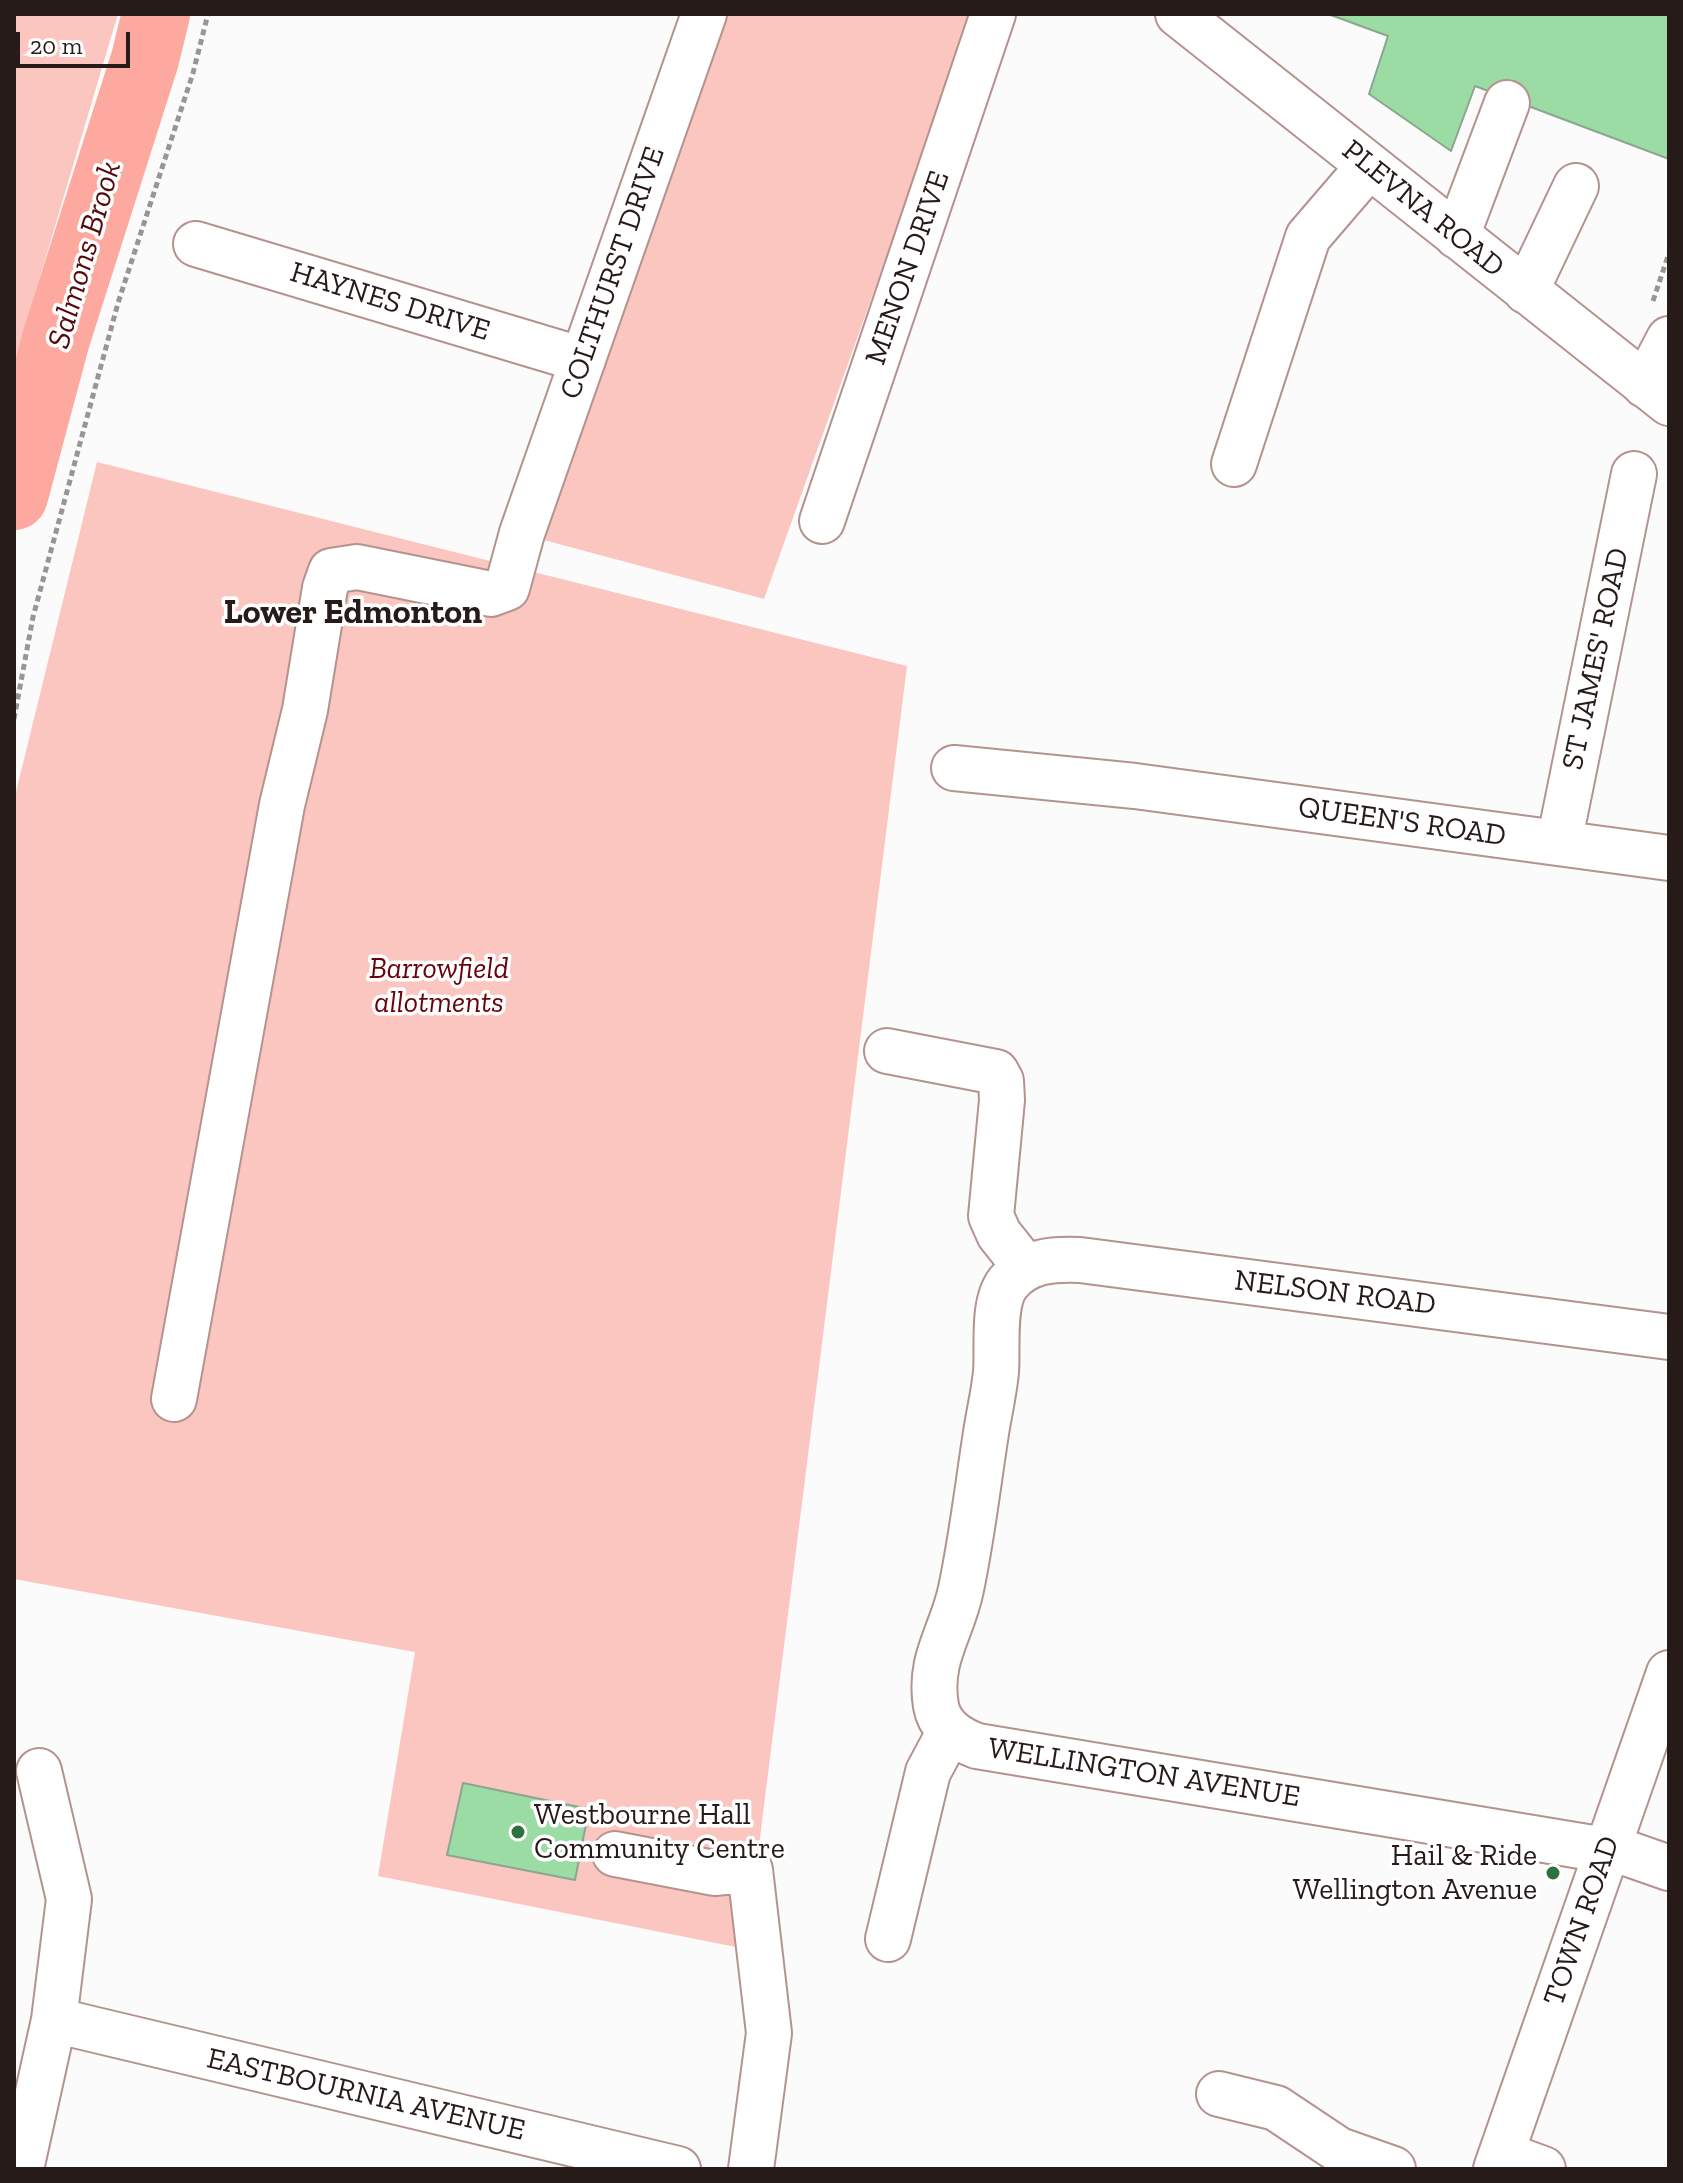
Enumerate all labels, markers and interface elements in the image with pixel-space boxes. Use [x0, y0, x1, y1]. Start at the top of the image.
scale bar [20, 16, 134, 66]
text: 20 m [30, 31, 82, 60]
street label: PLEVNA ROAD [1335, 133, 1511, 285]
street label: COLTHURST DRIVE [553, 142, 673, 404]
water label: Salmons Brook [40, 157, 130, 353]
street label: MENON DRIVE [858, 166, 958, 370]
street label: HAYNES DRIVE [286, 255, 494, 349]
street label: ST JAMES' ROAD [1555, 545, 1637, 773]
district label: Lower Edmonton [224, 593, 482, 633]
street label: QUEEN'S ROAD [1296, 790, 1508, 854]
park label: Barrowfield allotments [369, 951, 509, 1022]
street label: NELSON ROAD [1232, 1263, 1438, 1323]
street label: WELLINGTON AVENUE [986, 1731, 1302, 1815]
place label: Westbourne Hall Community Centre [534, 1797, 785, 1868]
marker: Westbourne Hall Community Centre [509, 1823, 527, 1841]
street label: TOWN ROAD [1536, 1832, 1628, 2010]
place label: Hail & Ride Wellington Avenue [1293, 1838, 1537, 1908]
marker: Hail & Ride Wellington Avenue [1544, 1864, 1562, 1882]
street label: EASTBOURNIA AVENUE [203, 2041, 529, 2149]

